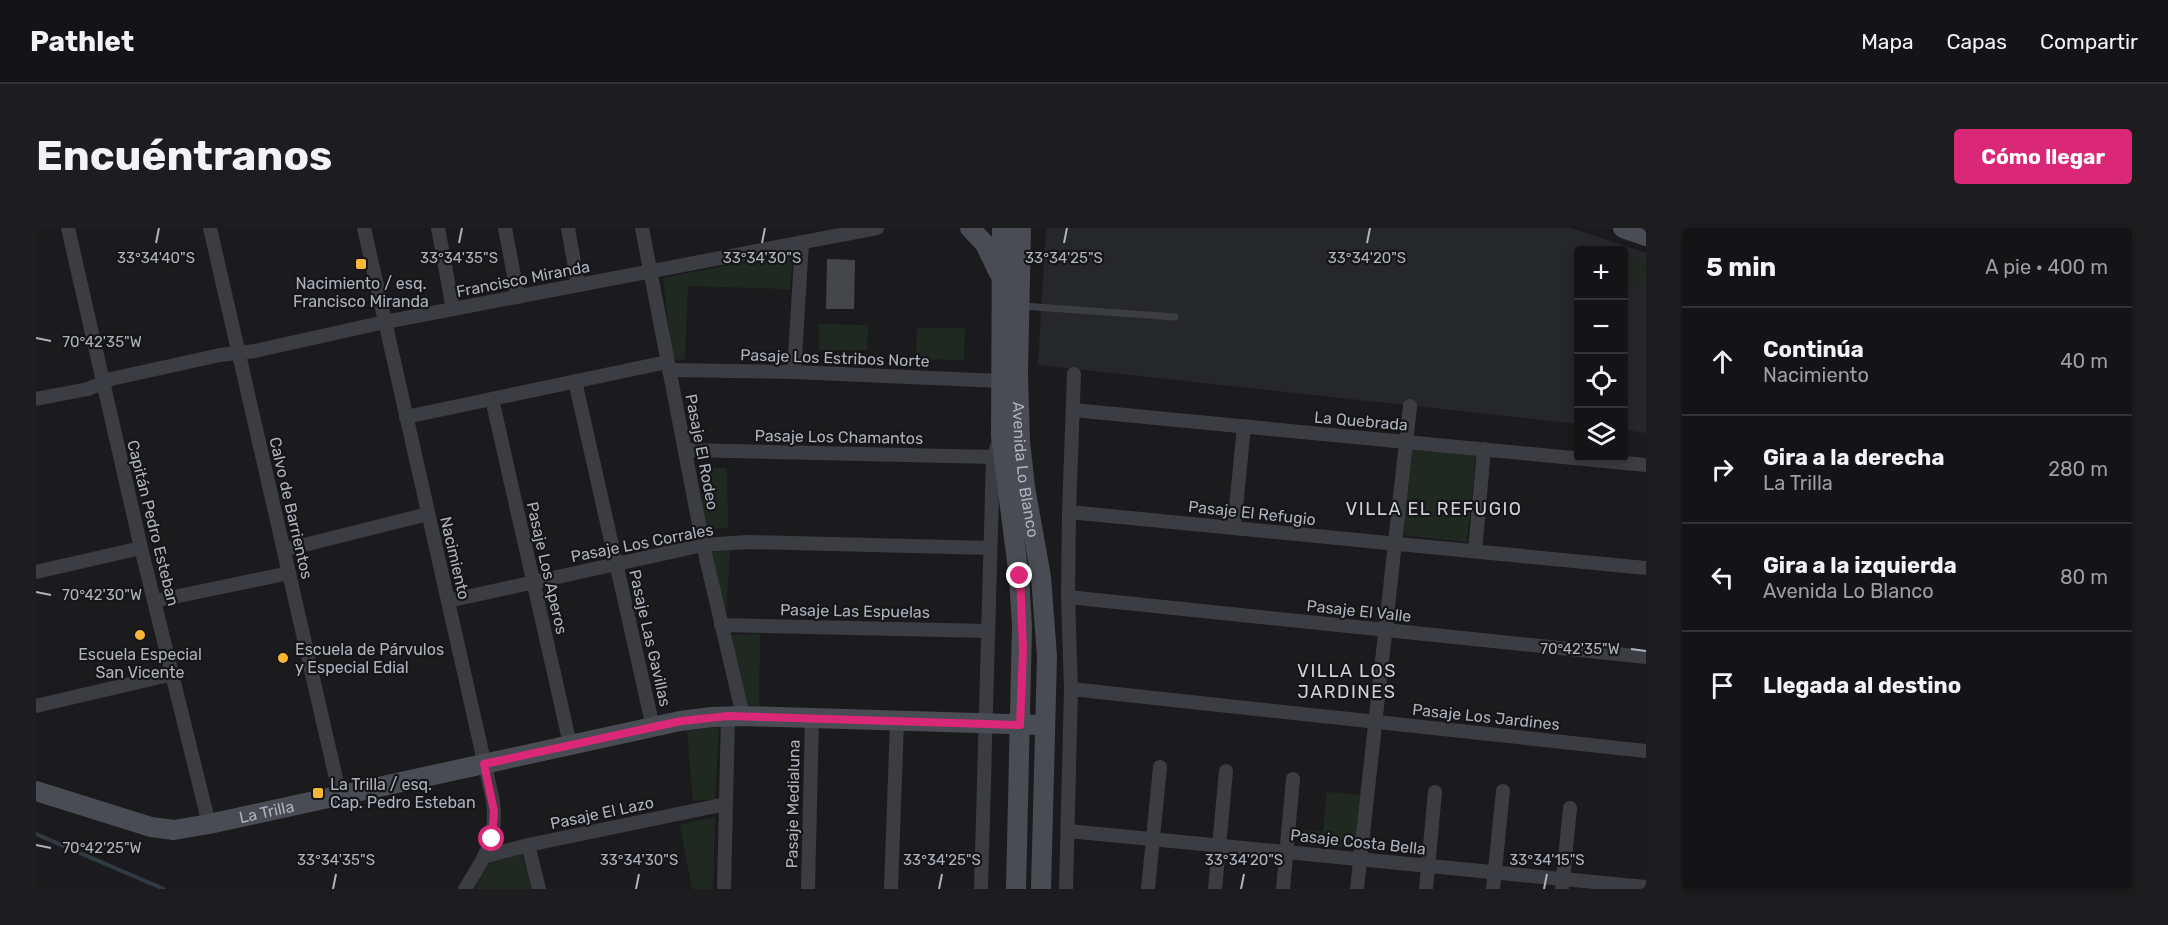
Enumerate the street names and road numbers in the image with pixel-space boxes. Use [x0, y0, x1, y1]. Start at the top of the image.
street label: Francisco Miranda [455, 257, 591, 301]
street label: Pasaje Los Estribos Norte [740, 345, 930, 371]
street label: Pasaje El Rodeo [681, 392, 723, 512]
street label: Avenida Lo Blanco [1009, 401, 1043, 539]
street label: La Quebrada [1313, 407, 1409, 435]
street label: Pasaje Los Chamantos [755, 426, 923, 448]
street label: Calvo de Barrientos [265, 435, 317, 581]
street label: Capitán Pedro Esteban [123, 438, 183, 608]
street label: Pasaje El Refugio [1187, 497, 1317, 529]
street label: Pasaje Los Aperos [523, 500, 571, 636]
street label: Nacimiento [436, 515, 474, 601]
street label: Pasaje Los Corrales [569, 520, 715, 566]
street label: Pasaje Las Gavillas [625, 568, 675, 708]
street label: Pasaje El Valle [1306, 596, 1412, 626]
street label: Pasaje Las Espuelas [780, 600, 930, 622]
street label: Pasaje Los Jardines [1411, 700, 1561, 734]
street label: Pasaje Medialuna [782, 739, 804, 869]
street label: Pasaje El Lazo [548, 793, 656, 833]
street label: La Trilla [237, 796, 296, 827]
street label: Pasaje Costa Bella [1289, 825, 1427, 859]

